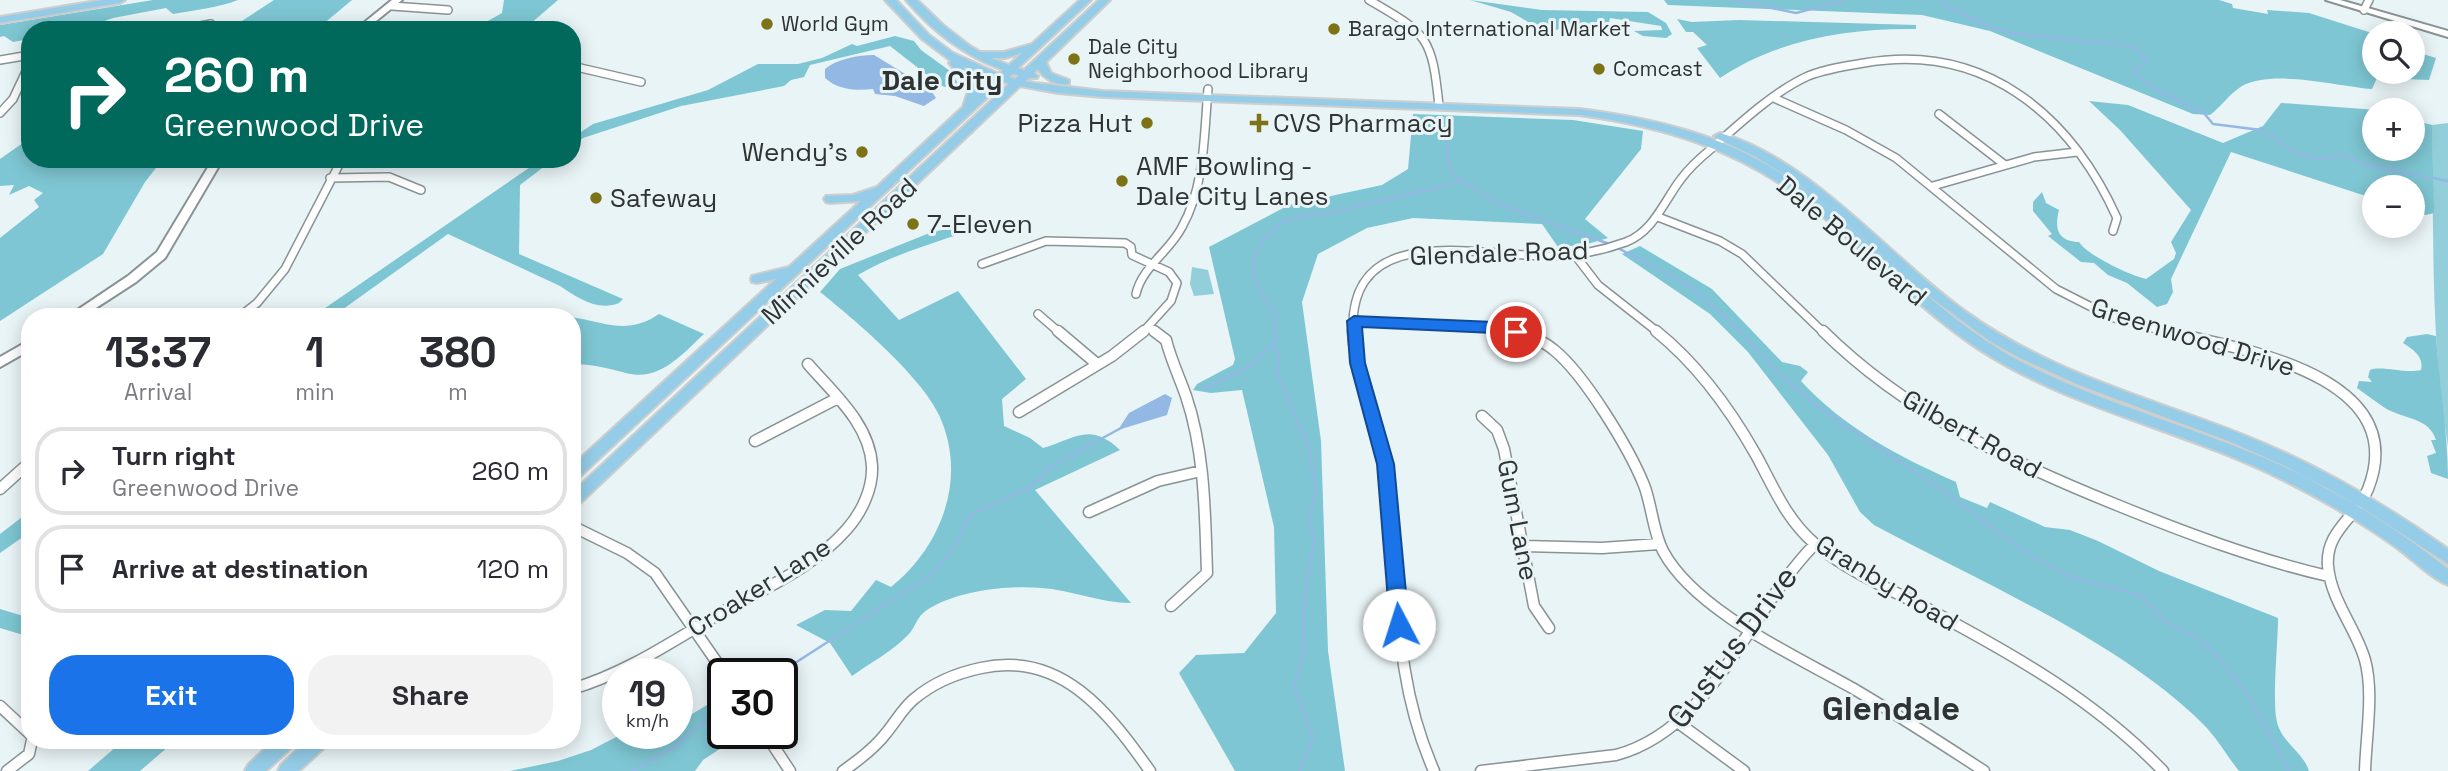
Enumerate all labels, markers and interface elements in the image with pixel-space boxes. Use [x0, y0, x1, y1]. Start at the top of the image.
place label: World Gym [781, 10, 889, 37]
place label: Barago International Market [1348, 15, 1631, 42]
marker: World Gym [759, 16, 775, 32]
marker: Barago International Market [1326, 21, 1342, 37]
map controls [2362, 21, 2425, 238]
button: search [2362, 21, 2425, 84]
place label: Dale City Neighborhood Library [1088, 33, 1309, 84]
text: 260 m [164, 44, 309, 106]
icon: right [49, 49, 140, 140]
marker: Dale City Neighborhood Library [1066, 51, 1082, 67]
place label: Comcast [1613, 55, 1703, 82]
marker: Comcast [1591, 61, 1607, 77]
district label: Dale City [881, 62, 1003, 98]
button: + [2362, 98, 2425, 161]
text: Greenwood Drive [164, 105, 424, 145]
place label: Pizza Hut [1017, 106, 1133, 140]
place label: CVS Pharmacy [1273, 106, 1453, 140]
marker: Pizza Hut [1139, 115, 1155, 131]
marker: CVS Pharmacy [1251, 115, 1267, 131]
place label: Wendy's [741, 135, 848, 169]
marker: Wendy's [854, 144, 870, 160]
place label: AMF Bowling - Dale City Lanes [1136, 149, 1328, 213]
street label: Dale Boulevard [1770, 168, 1934, 314]
street label: Minnieville Road [754, 170, 924, 332]
marker: AMF Bowling - Dale City Lanes [1114, 173, 1130, 189]
button: − [2362, 175, 2425, 238]
place label: Safeway [610, 181, 717, 215]
marker: Safeway [588, 190, 604, 206]
place label: 7-Eleven [927, 207, 1033, 241]
marker: 7-Eleven [905, 216, 921, 232]
street label: Glendale Road [1409, 233, 1589, 273]
street label: Greenwood Drive [2087, 290, 2299, 384]
pin [1486, 302, 1546, 362]
icon: arrive [1497, 313, 1535, 351]
text: 13:37 [105, 326, 211, 379]
text: 1 [305, 326, 324, 379]
text: 380 [419, 326, 497, 379]
text: Arrival [124, 377, 192, 407]
text: min [295, 377, 335, 407]
text: m [448, 377, 468, 407]
street label: Gilbert Road [1896, 382, 2048, 486]
text: Turn right [112, 439, 236, 473]
icon: right [53, 452, 91, 490]
text: 260 m [472, 454, 549, 488]
street label: Gum Lane [1490, 457, 1546, 583]
text: Greenwood Drive [112, 473, 299, 503]
street label: Granby Road [1809, 527, 1965, 639]
street label: Croaker Lane [681, 529, 837, 645]
icon: arrive [53, 550, 91, 588]
text: Arrive at destination [112, 552, 369, 586]
text: 120 m [477, 552, 549, 586]
street label: Gustus Drive [1658, 558, 1806, 736]
position arrow [1362, 588, 1436, 662]
button: Exit [49, 655, 294, 735]
button: Share [308, 655, 553, 735]
speed limit sign: 30 [707, 658, 798, 749]
text: 19 [629, 672, 666, 716]
district label: Glendale [1822, 688, 1960, 730]
text: km/h [626, 709, 669, 732]

